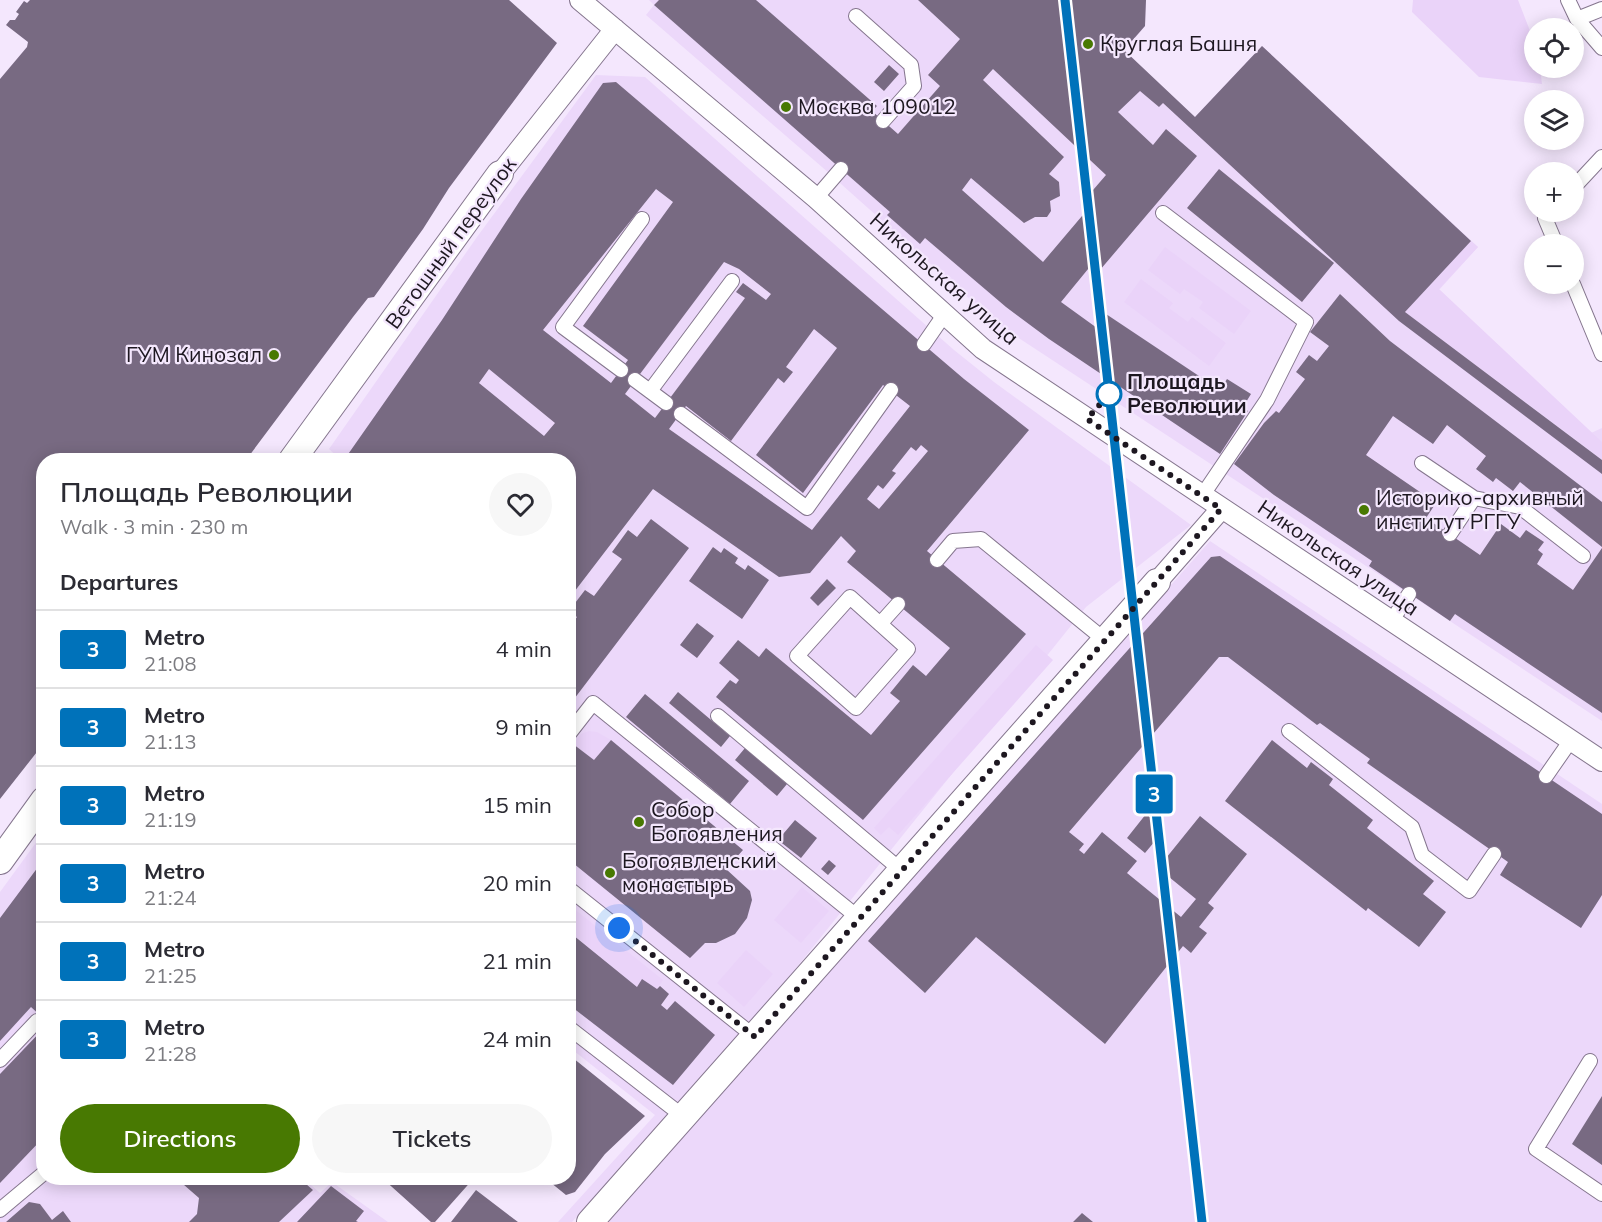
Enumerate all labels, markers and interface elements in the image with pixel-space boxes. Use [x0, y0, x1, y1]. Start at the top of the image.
map controls [1524, 18, 1584, 294]
button: locate [1524, 18, 1584, 78]
place label: Круглая Башня [1100, 30, 1257, 56]
marker: Круглая Башня [1081, 37, 1095, 51]
button: layers [1524, 90, 1584, 150]
place label: Москва 109012 [798, 93, 956, 119]
marker: Москва 109012 [779, 100, 793, 114]
street label: Ветошный переулок [379, 151, 522, 333]
button: + [1524, 162, 1584, 222]
street label: Никольская улица [865, 207, 1024, 350]
button: − [1524, 234, 1584, 294]
place label: ГУМ Кинозал [126, 341, 262, 367]
marker: ГУМ Кинозал [267, 348, 281, 362]
place label: Площадь Революции [1127, 368, 1247, 418]
marker: Площадь Революции [1096, 381, 1122, 407]
button: heart [489, 473, 552, 536]
text: Площадь Революции [60, 474, 353, 509]
place label: Историко-архивный институт РГГУ [1376, 484, 1584, 534]
street label: Никольская улица [1253, 494, 1424, 621]
marker: Историко-архивный институт РГГУ [1357, 503, 1371, 517]
text: Walk · 3 min · 230 m [60, 514, 248, 539]
text: Departures [60, 568, 178, 596]
text: Metro [144, 623, 205, 651]
text: 4 min [496, 635, 552, 663]
text: 3 [87, 636, 99, 662]
text: 21:08 [144, 651, 197, 676]
text: Metro [144, 701, 205, 729]
text: 9 min [496, 713, 552, 741]
text: 3 [87, 714, 99, 740]
text: 21:13 [144, 729, 197, 754]
line badge: 3 [1134, 774, 1174, 814]
text: Metro [144, 779, 205, 807]
text: 3 [1148, 781, 1160, 807]
text: 15 min [482, 791, 552, 819]
text: 3 [87, 792, 99, 818]
place label: Собор Богоявления [651, 796, 783, 846]
text: 21:19 [144, 807, 197, 832]
marker: Собор Богоявления [632, 815, 646, 829]
place label: Богоявленский монастырь [622, 847, 777, 897]
text: Metro [144, 857, 205, 885]
marker: Богоявленский монастырь [603, 866, 617, 880]
text: 20 min [482, 869, 552, 897]
text: 3 [87, 870, 99, 896]
text: 21:24 [144, 885, 197, 910]
your location [604, 913, 634, 943]
text: Metro [144, 935, 205, 963]
text: 21 min [482, 947, 552, 975]
text: 3 [87, 948, 99, 974]
text: 21:25 [144, 963, 197, 988]
text: Metro [144, 1013, 205, 1041]
text: 24 min [482, 1025, 552, 1053]
text: 3 [87, 1026, 99, 1052]
text: 21:28 [144, 1041, 197, 1066]
button: Directions [60, 1104, 300, 1173]
button: Tickets [312, 1104, 552, 1173]

